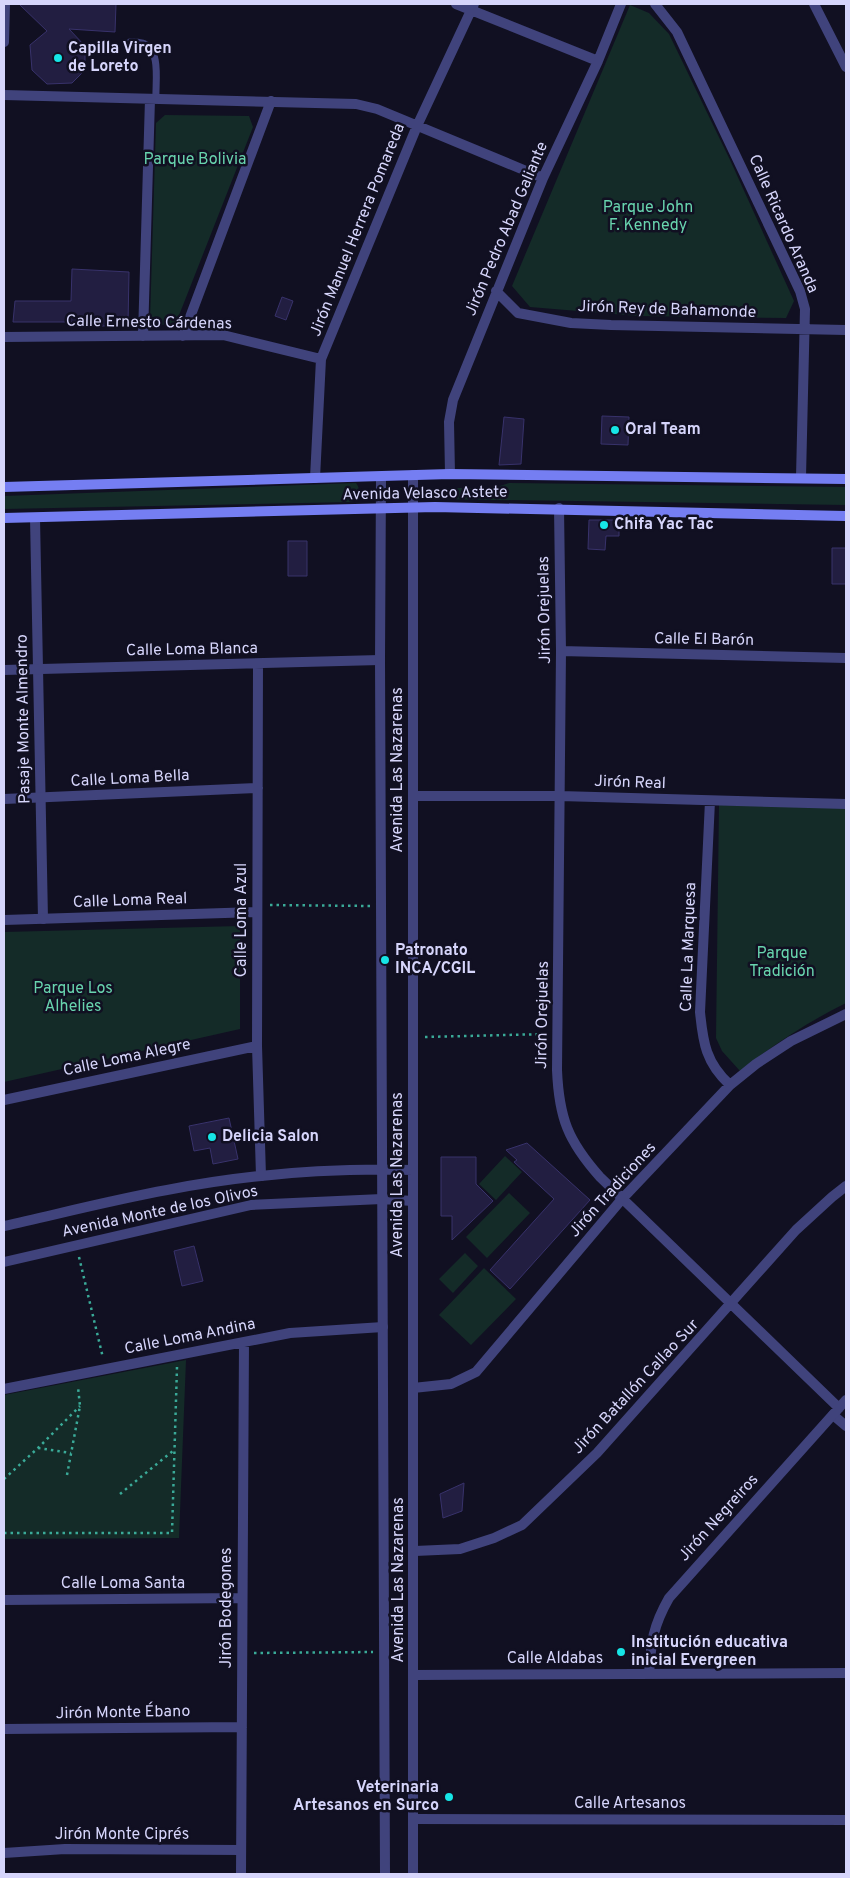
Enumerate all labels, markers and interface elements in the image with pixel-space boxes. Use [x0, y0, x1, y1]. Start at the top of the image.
place label: Capilla Virgen de Loreto [68, 39, 172, 77]
marker: Capilla Virgen de Loreto [52, 52, 64, 64]
street label: Jirón Manuel Herrera Pomareda [306, 121, 410, 339]
street label: Jirón Pedro Abad Galiante [461, 139, 553, 319]
park label: Parque Bolivia [143, 150, 247, 170]
street label: Calle Ricardo Aranda [743, 152, 823, 296]
park label: Parque John F. Kennedy [603, 198, 693, 236]
street label: Jirón Rey de Bahamonde [577, 297, 757, 323]
street label: Calle Ernesto Cárdenas [66, 312, 232, 334]
place label: Oral Team [625, 420, 701, 440]
marker: Oral Team [609, 424, 621, 436]
street label: Avenida Velasco Astete [342, 483, 508, 505]
place label: Chifa Yac Tac [614, 515, 714, 535]
marker: Chifa Yac Tac [598, 519, 610, 531]
street label: Jirón Orejuelas [534, 556, 556, 664]
street label: Calle El Barón [654, 629, 754, 651]
street label: Pasaje Monte Almendro [13, 634, 35, 804]
street label: Calle Loma Blanca [126, 639, 258, 661]
street label: Avenida Las Nazarenas [388, 687, 408, 853]
street label: Calle Loma Bella [70, 766, 190, 792]
street label: Jirón Real [594, 772, 666, 794]
street label: Calle Loma Azul [232, 863, 252, 977]
street label: Calle La Marquesa [677, 882, 701, 1012]
street label: Calle Loma Real [72, 889, 188, 913]
place label: Patronato INCA/CGIL [395, 941, 475, 979]
park label: Parque Tradición [749, 944, 815, 982]
marker: Patronato INCA/CGIL [379, 954, 391, 966]
street label: Jirón Orejuelas [532, 961, 554, 1069]
park label: Parque Los Alhelies [33, 979, 113, 1017]
street label: Calle Loma Alegre [61, 1035, 193, 1081]
street label: Avenida Las Nazarenas [388, 1092, 408, 1258]
place label: Delicia Salon [222, 1127, 319, 1147]
marker: Delicia Salon [206, 1131, 218, 1143]
street label: Jirón Tradiciones [565, 1138, 661, 1242]
street label: Avenida Monte de los Olivos [60, 1181, 260, 1243]
street label: Calle Loma Andina [123, 1314, 257, 1360]
street label: Jirón Batallón Callao Sur [568, 1315, 704, 1459]
street label: Jirón Negreiros [675, 1470, 763, 1566]
street label: Avenida Las Nazarenas [389, 1497, 409, 1663]
street label: Jirón Bodegones [217, 1547, 237, 1669]
street label: Calle Loma Santa [61, 1574, 185, 1594]
place label: Institución educativa inicial Evergreen [631, 1633, 788, 1671]
marker: Institución educativa inicial Evergreen [615, 1646, 627, 1658]
street label: Calle Aldabas [507, 1649, 603, 1669]
street label: Jirón Monte Ébano [55, 1700, 191, 1724]
place label: Veterinaria Artesanos en Surco [293, 1778, 439, 1816]
marker: Veterinaria Artesanos en Surco [443, 1791, 455, 1803]
street label: Calle Artesanos [574, 1794, 686, 1814]
street label: Jirón Monte Ciprés [55, 1825, 189, 1845]

